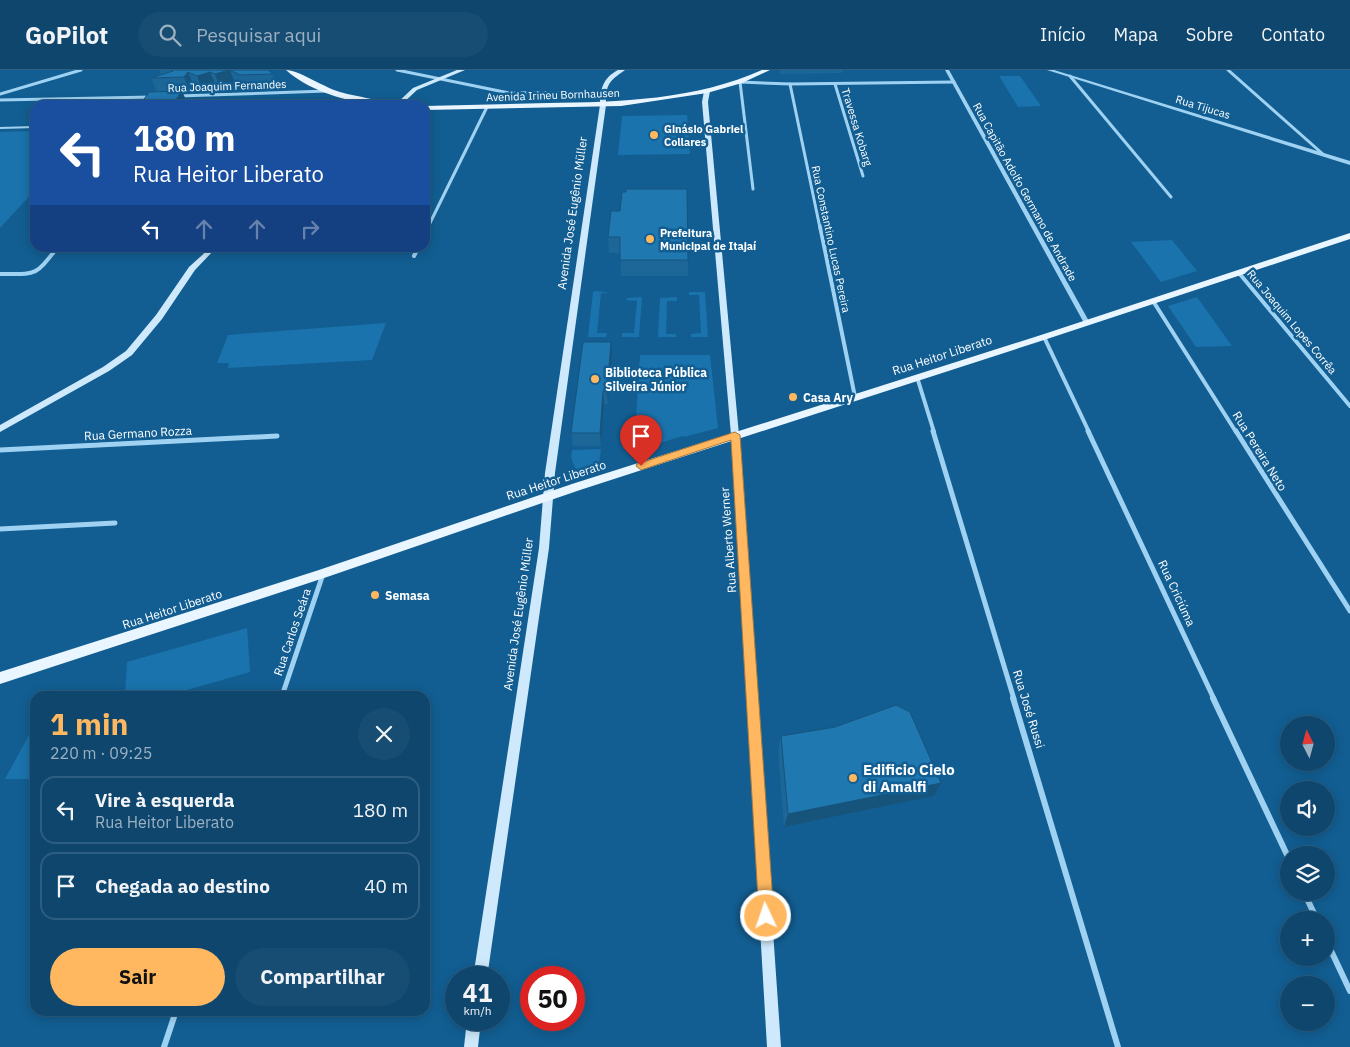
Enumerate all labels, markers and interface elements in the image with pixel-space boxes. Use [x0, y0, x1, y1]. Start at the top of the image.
search box [138, 12, 488, 57]
text: GoPilot [25, 19, 108, 51]
icon: search [156, 21, 184, 49]
text: Pesquisar aqui [196, 23, 321, 47]
text: Início [1040, 23, 1086, 46]
text: Mapa [1114, 23, 1158, 46]
text: Sobre [1186, 23, 1233, 46]
text: Contato [1261, 23, 1325, 46]
street label: Rua Joaquim Fernandes [167, 77, 287, 95]
street label: Avenida Irineu Bornhausen [486, 86, 620, 104]
street label: Travessa Kobarg [838, 86, 876, 168]
street label: Rua Tijucas [1174, 92, 1232, 122]
street label: Rua Capitão Adolfo Germano de Andrade [970, 100, 1080, 284]
text: 180 m [133, 115, 236, 161]
icon: left [50, 120, 115, 185]
place label: Ginásio Gabriel Collares [664, 122, 744, 149]
marker: Ginásio Gabriel Collares [648, 129, 660, 141]
street label: Avenida José Eugênio Müller [554, 135, 590, 290]
text: Rua Heitor Liberato [133, 159, 324, 188]
street label: Rua Constantino Lucas Pereira [809, 164, 853, 314]
icon: left [137, 215, 165, 243]
icon: ahead [190, 215, 218, 243]
icon: ahead [243, 215, 271, 243]
icon: right [296, 215, 324, 243]
place label: Prefeitura Municipal de Itajaí [660, 226, 757, 253]
marker: Prefeitura Municipal de Itajaí [644, 233, 656, 245]
street label: Rua Joaquim Lopes Corrêa [1244, 267, 1340, 377]
street label: Rua Heitor Liberato [890, 332, 994, 378]
place label: Biblioteca Pública Silveira Júnior [605, 365, 707, 394]
marker: Biblioteca Pública Silveira Júnior [589, 373, 601, 385]
place label: Casa Ary [803, 390, 854, 405]
marker: Casa Ary [787, 391, 799, 403]
street label: Rua Pereira Neto [1230, 409, 1291, 494]
pin [620, 415, 662, 466]
icon: arrive [627, 422, 655, 450]
street label: Rua Germano Rozza [84, 423, 193, 443]
street label: Rua Heitor Liberato [504, 457, 608, 503]
street label: Rua Alberto Werner [717, 486, 739, 593]
street label: Avenida José Eugênio Müller [500, 536, 536, 691]
street label: Rua Criciúma [1155, 558, 1199, 629]
street label: Rua Heitor Liberato [120, 586, 224, 632]
street label: Rua Carlos Seára [270, 586, 314, 678]
place label: Semasa [385, 588, 430, 603]
marker: Semasa [369, 589, 381, 601]
street label: Rua José Russi [1010, 668, 1048, 750]
text: 1 min [50, 704, 128, 743]
button: close [358, 708, 410, 760]
north arrow [1280, 716, 1335, 771]
map controls [1280, 716, 1335, 1031]
text: 220 m · 09:25 [50, 743, 152, 763]
place label: Edificio Cielo di Amalfi [863, 760, 955, 796]
marker: Edificio Cielo di Amalfi [847, 772, 859, 784]
button: sound [1280, 781, 1335, 836]
text: Vire à esquerda [95, 788, 235, 812]
icon: left [52, 796, 80, 824]
text: 180 m [353, 798, 408, 822]
text: Rua Heitor Liberato [95, 812, 234, 832]
button: layers [1280, 846, 1335, 901]
icon: arrive [52, 872, 80, 900]
text: Chegada ao destino [95, 874, 270, 898]
text: 40 m [364, 874, 408, 898]
position arrow [739, 889, 791, 941]
button: + [1280, 911, 1335, 966]
button: Sair [50, 948, 225, 1006]
button: Compartilhar [235, 948, 410, 1006]
speed limit sign: 50 [520, 966, 585, 1031]
text: 41 [462, 976, 493, 1009]
button: − [1280, 976, 1335, 1031]
text: km/h [463, 1003, 492, 1018]

